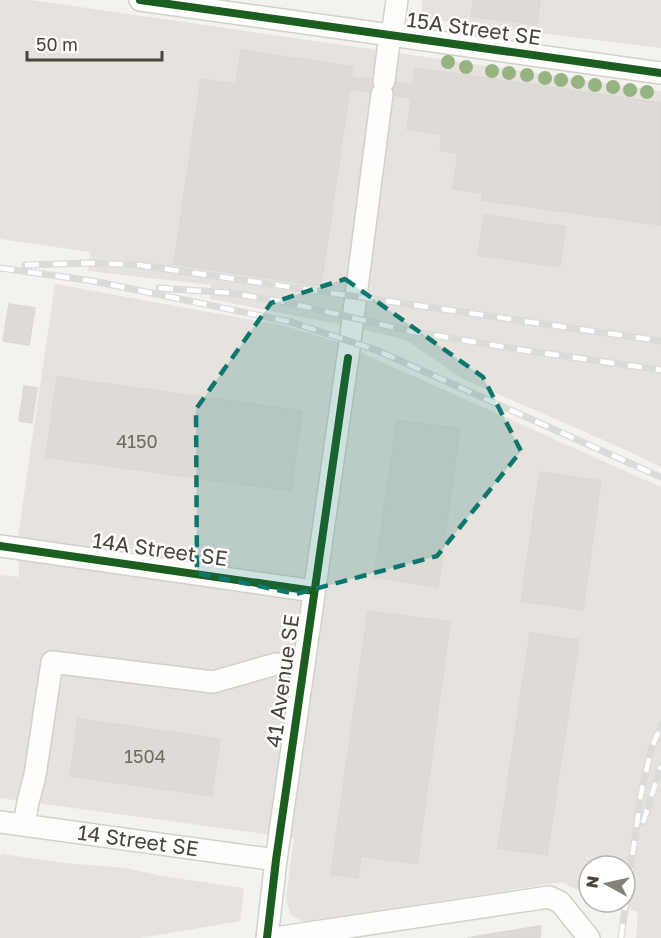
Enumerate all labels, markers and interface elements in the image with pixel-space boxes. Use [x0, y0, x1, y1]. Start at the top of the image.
street label: 15A Street SE [405, 6, 543, 50]
scale bar [27, 24, 162, 62]
text: 50 m [36, 33, 78, 55]
house number: 4150 [116, 430, 158, 452]
street label: 14A Street SE [91, 527, 229, 571]
street label: 41 Avenue SE [260, 613, 304, 749]
house number: 1504 [124, 745, 166, 767]
street label: 14 Street SE [76, 819, 200, 861]
north arrow [577, 854, 637, 914]
text: N [581, 874, 603, 889]

